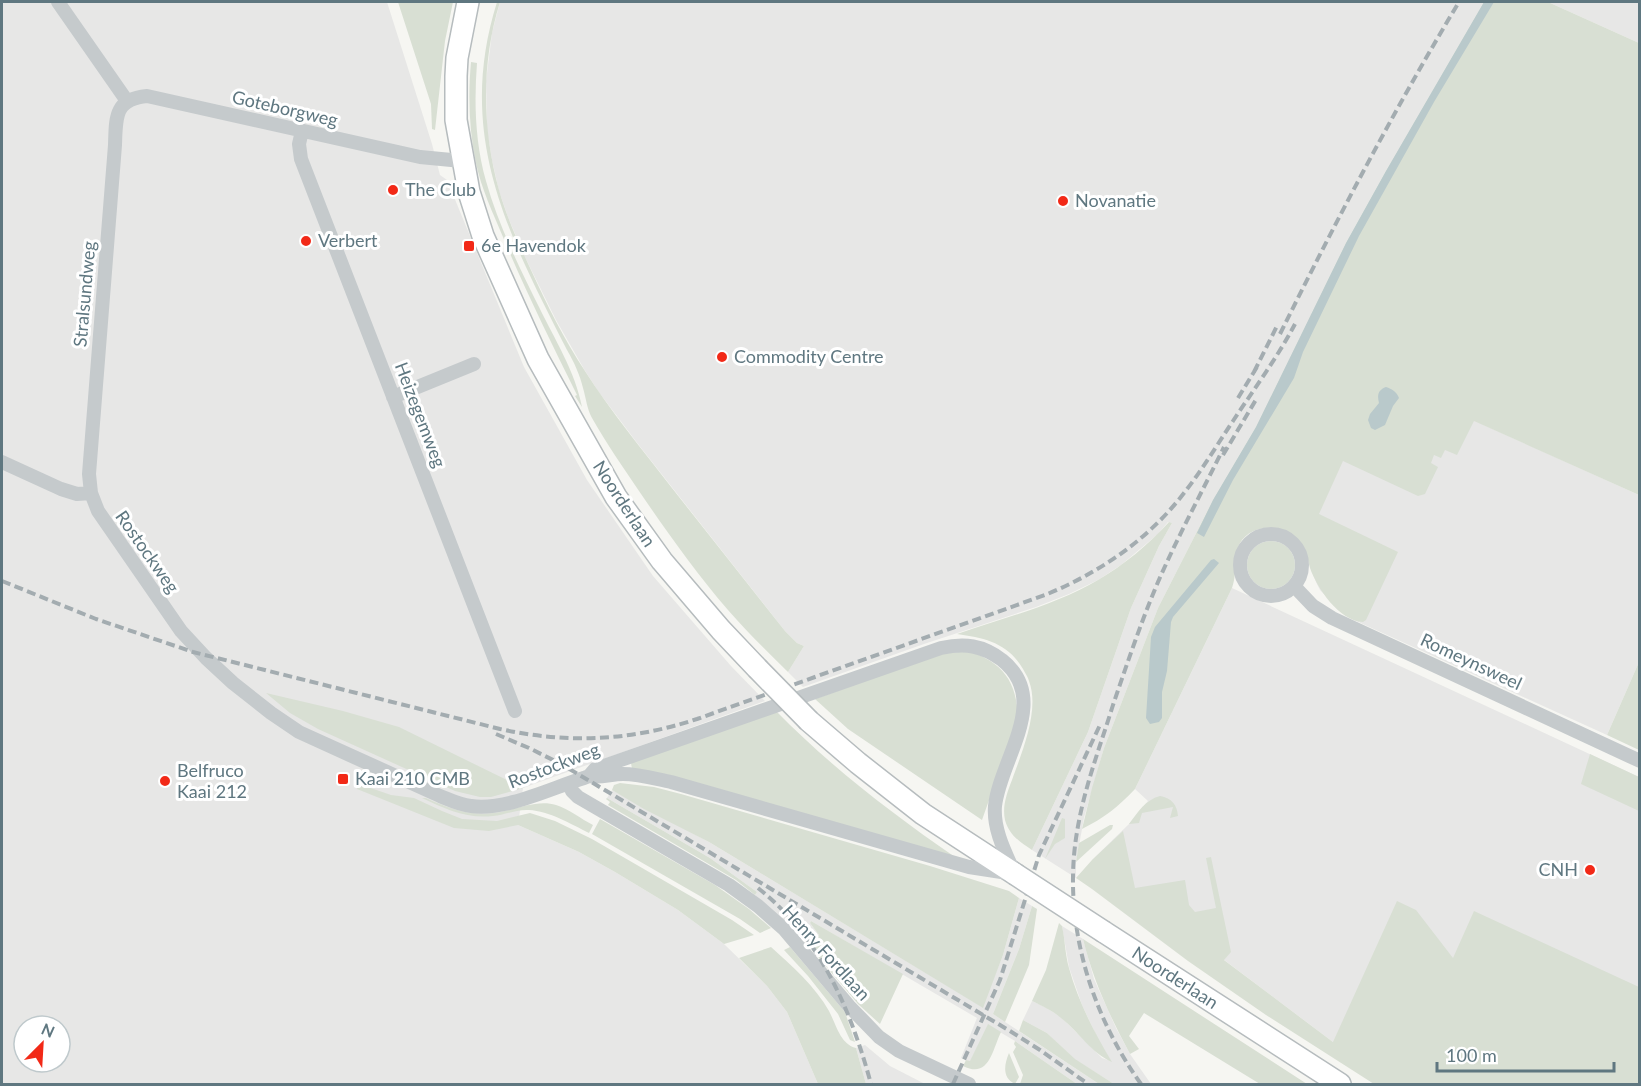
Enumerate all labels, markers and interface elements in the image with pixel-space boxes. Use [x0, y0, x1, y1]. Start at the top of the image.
street label: Goteborgweg [230, 85, 340, 131]
place label: The Club [405, 178, 476, 200]
marker: The Club [386, 183, 400, 197]
place label: Novanatie [1075, 189, 1156, 211]
marker: Novanatie [1056, 194, 1070, 208]
place label: Verbert [318, 229, 378, 251]
marker: Verbert [299, 234, 313, 248]
place label: 6e Havendok [481, 234, 587, 256]
marker: 6e Havendok [462, 239, 476, 253]
street label: Stralsundweg [68, 240, 100, 348]
place label: Commodity Centre [734, 345, 884, 367]
marker: Commodity Centre [715, 350, 729, 364]
street label: Heizegemweg [391, 359, 451, 470]
street label: Noorderlaan [589, 456, 661, 551]
street label: Rostockweg [111, 506, 184, 597]
street label: Romeynsweel [1417, 628, 1526, 694]
street label: Rostockweg [505, 738, 602, 793]
place label: Belfruco Kaai 212 [177, 759, 247, 802]
place label: Kaai 210 CMB [355, 767, 470, 789]
marker: Kaai 210 CMB [336, 772, 350, 786]
marker: Belfruco Kaai 212 [158, 774, 172, 788]
place label: CNH [1538, 858, 1578, 880]
marker: CNH [1583, 863, 1597, 877]
street label: Henry Fordlaan [778, 900, 875, 1005]
street label: Noorderlaan [1128, 941, 1223, 1013]
north arrow [12, 1014, 72, 1074]
text: N [39, 1019, 58, 1041]
scale bar [1437, 1035, 1614, 1073]
text: 100 m [1446, 1044, 1497, 1066]

